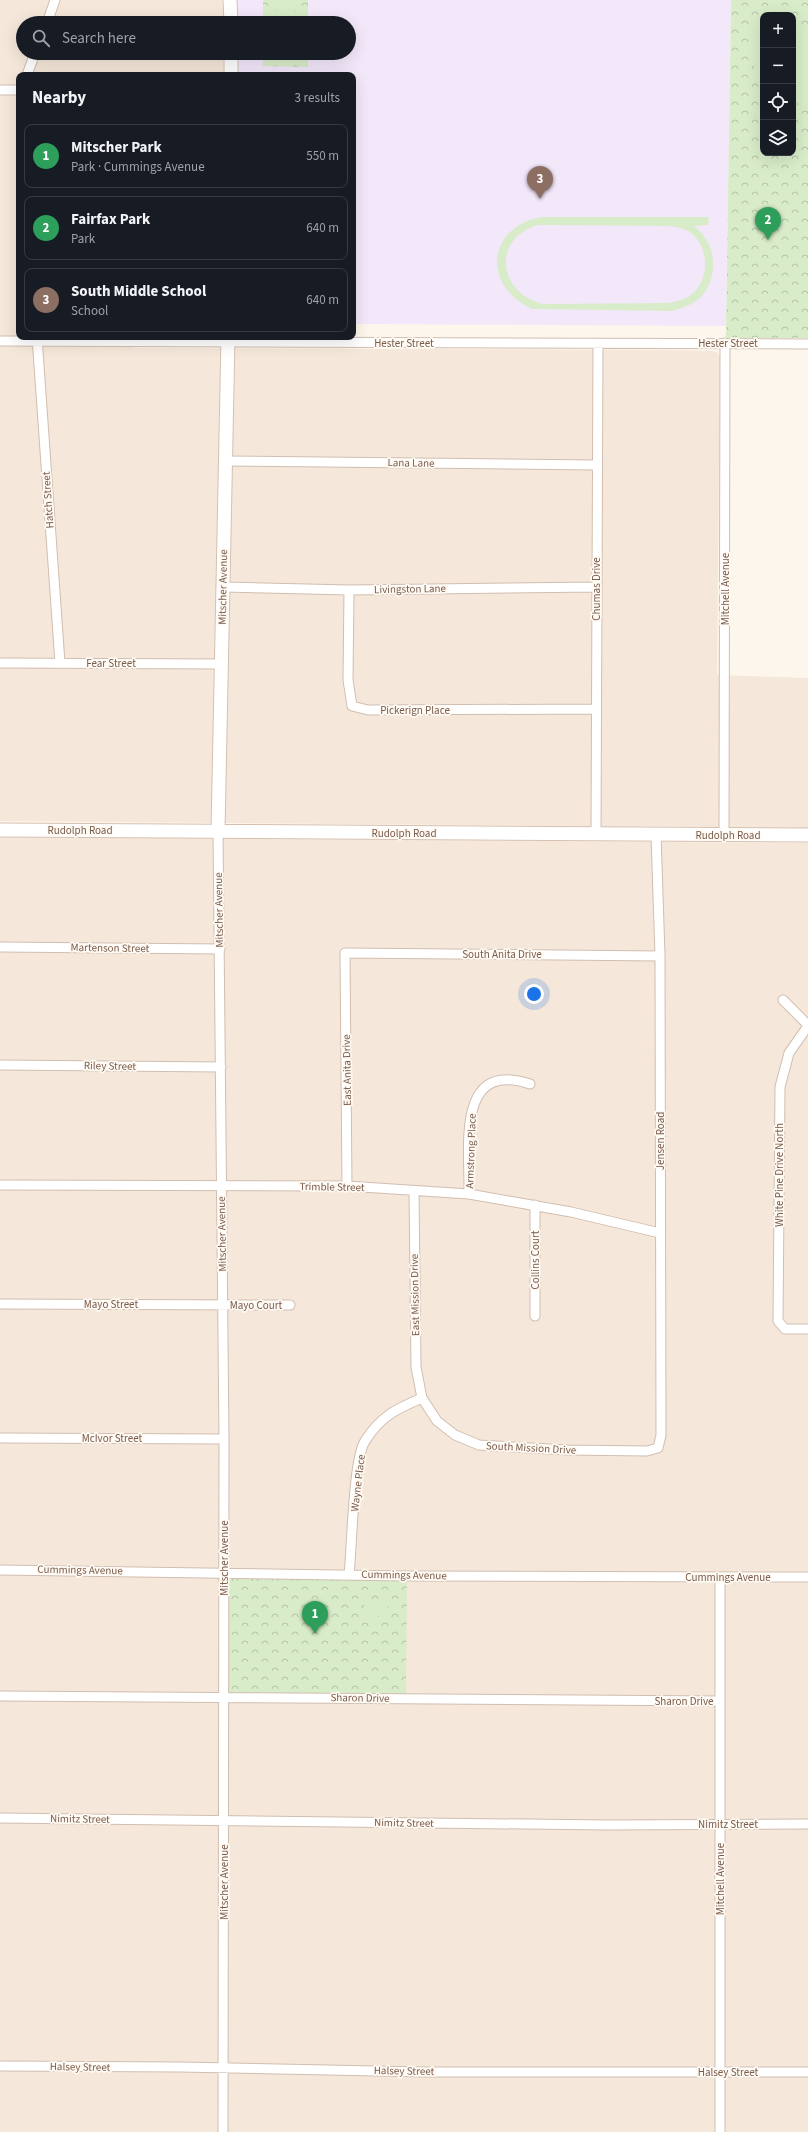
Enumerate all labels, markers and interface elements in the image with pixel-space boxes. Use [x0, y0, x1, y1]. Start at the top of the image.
map controls [760, 12, 796, 156]
button: + [760, 12, 796, 48]
search box [16, 16, 356, 60]
icon: search [30, 27, 52, 49]
text: Search here [62, 28, 136, 49]
button: − [760, 48, 796, 84]
button: locate [760, 84, 796, 120]
text: Nearby [32, 86, 86, 110]
text: 3 results [295, 89, 340, 107]
button: layers [760, 120, 796, 156]
text: Mitscher Park [71, 137, 162, 158]
text: 1 [43, 147, 49, 165]
text: 550 m [306, 147, 339, 165]
text: Park · Cummings Avenue [71, 158, 205, 176]
pin: 3 [527, 166, 553, 199]
pin: 2 [755, 207, 781, 240]
text: Fairfax Park [71, 209, 150, 230]
text: 2 [43, 219, 49, 237]
text: 640 m [306, 219, 339, 237]
text: Park [71, 230, 95, 248]
text: South Middle School [71, 281, 206, 302]
text: 3 [43, 291, 49, 309]
text: 640 m [306, 291, 339, 309]
text: School [71, 302, 108, 320]
street label: Hester Street [374, 336, 434, 351]
street label: Hester Street [698, 336, 758, 351]
street label: Lana Lane [387, 455, 435, 471]
street label: Hatch Street [39, 471, 57, 529]
street label: Mitscher Avenue [215, 549, 231, 625]
street label: Mitchell Avenue [718, 552, 733, 625]
street label: Chumas Drive [589, 557, 604, 621]
street label: Livingston Lane [374, 581, 447, 597]
street label: Fear Street [86, 656, 136, 671]
street label: Pickerign Place [380, 703, 450, 718]
street label: Rudolph Road [47, 823, 113, 838]
street label: Rudolph Road [371, 826, 437, 841]
street label: Rudolph Road [695, 828, 761, 843]
street label: Mitscher Avenue [211, 872, 227, 948]
street label: Martenson Street [71, 940, 150, 956]
street label: South Anita Drive [462, 947, 542, 962]
your location [524, 984, 544, 1004]
street label: East Anita Drive [339, 1034, 355, 1106]
street label: Riley Street [84, 1058, 136, 1074]
street label: Jensen Road [653, 1112, 668, 1170]
street label: Armstrong Place [462, 1113, 480, 1189]
street label: White Pine Drive North [772, 1123, 787, 1227]
street label: Trimble Street [299, 1179, 365, 1195]
street label: Mitscher Avenue [214, 1196, 230, 1272]
street label: Collins Court [528, 1230, 543, 1290]
street label: East Mission Drive [407, 1253, 423, 1336]
street label: Mayo Street [84, 1297, 138, 1312]
street label: Mayo Court [230, 1298, 283, 1313]
street label: McIvor Street [82, 1431, 143, 1446]
street label: South Mission Drive [485, 1438, 577, 1458]
street label: Wayne Place [347, 1453, 369, 1513]
street label: Mitscher Avenue [217, 1520, 232, 1596]
street label: Cummings Avenue [37, 1562, 123, 1578]
street label: Cummings Avenue [361, 1567, 447, 1583]
street label: Cummings Avenue [685, 1570, 771, 1585]
pin: 1 [302, 1601, 328, 1634]
street label: Sharon Drive [330, 1690, 390, 1706]
street label: Sharon Drive [654, 1694, 714, 1709]
street label: Nimitz Street [50, 1811, 110, 1827]
street label: Nimitz Street [374, 1815, 434, 1831]
street label: Nimitz Street [698, 1817, 758, 1832]
street label: Mitchell Avenue [713, 1842, 728, 1915]
street label: Mitscher Avenue [217, 1844, 232, 1920]
street label: Halsey Street [50, 2059, 111, 2075]
street label: Halsey Street [374, 2063, 435, 2079]
street label: Halsey Street [698, 2065, 759, 2080]

